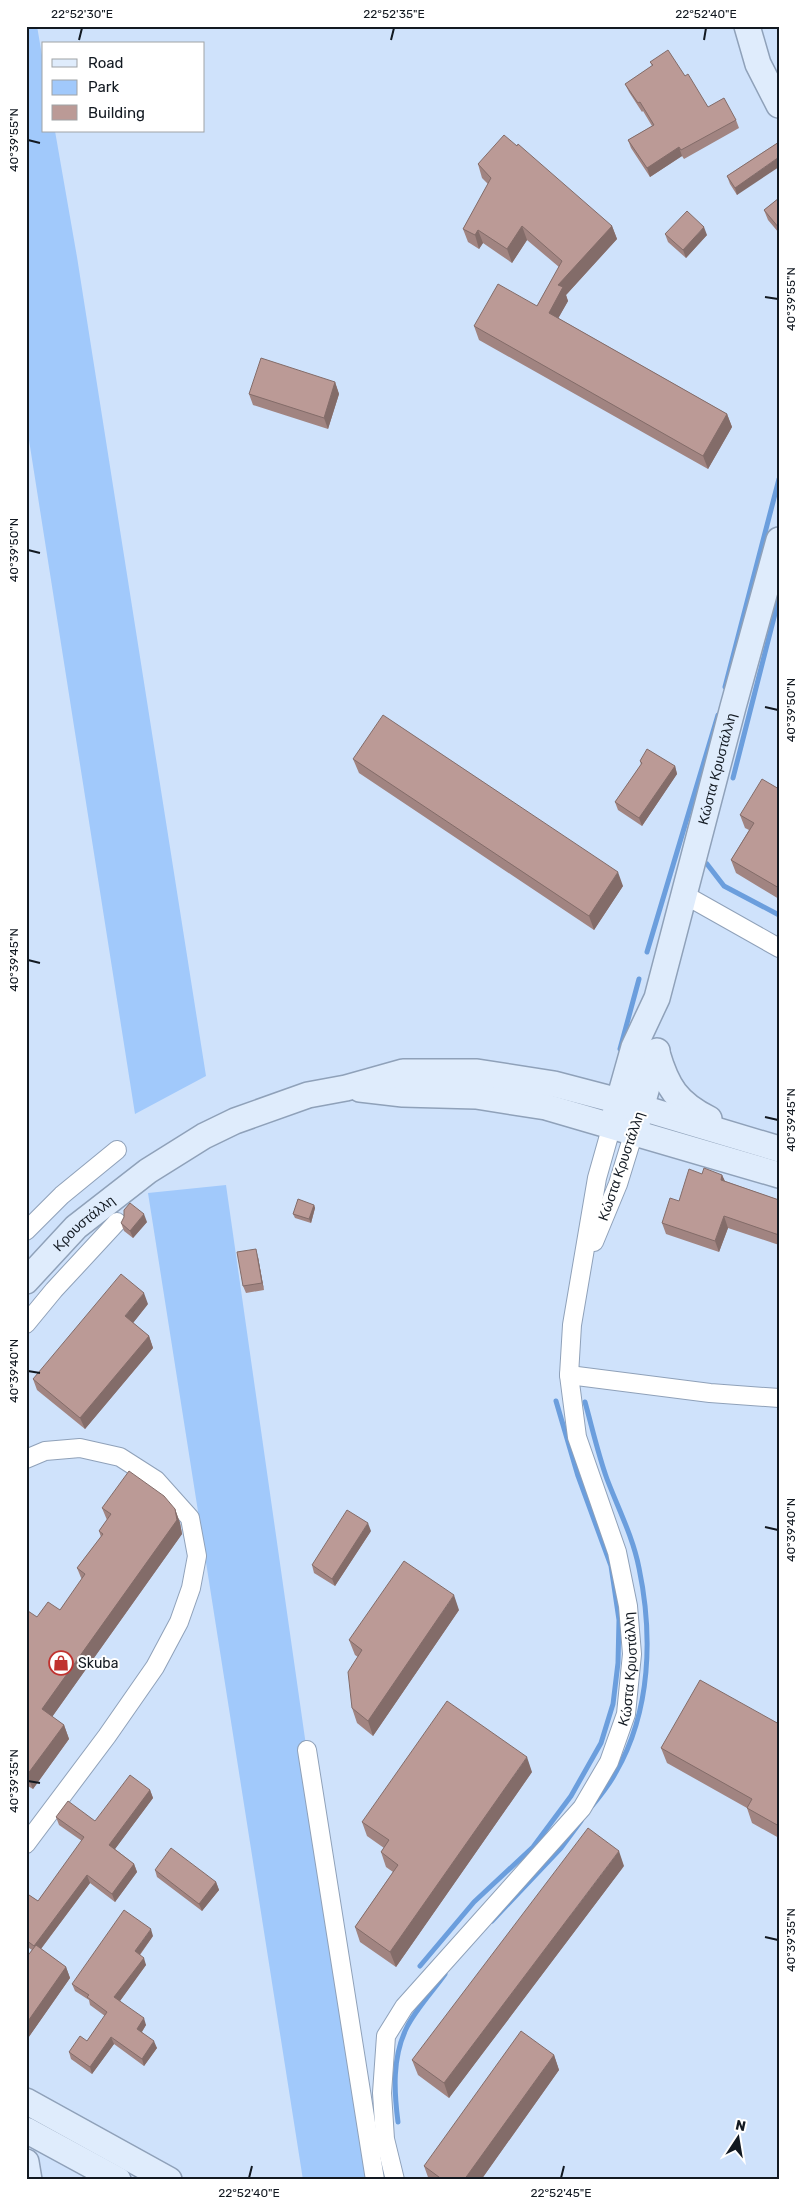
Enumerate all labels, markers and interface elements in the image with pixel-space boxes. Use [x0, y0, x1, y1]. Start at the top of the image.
text: 22°52'30"E [51, 7, 113, 21]
text: 22°52'35"E [363, 7, 425, 21]
text: 22°52'40"E [675, 7, 737, 21]
legend [42, 42, 205, 132]
text: Road [88, 54, 124, 72]
text: Park [88, 78, 119, 96]
text: Building [88, 104, 145, 122]
text: 40°39'55"N [7, 108, 21, 172]
text: 40°39'55"N [784, 267, 798, 331]
text: 40°39'50"N [7, 518, 21, 582]
text: 40°39'50"N [784, 678, 798, 742]
street label: Κώστα Κρυστάλλη [695, 711, 740, 827]
text: 40°39'45"N [7, 928, 21, 992]
text: 40°39'45"N [784, 1088, 798, 1152]
street label: Κώστα Κρυστάλλη [595, 1109, 648, 1223]
street label: Κρουστάλλη [50, 1192, 118, 1255]
text: 40°39'40"N [7, 1339, 21, 1403]
text: 40°39'40"N [784, 1498, 798, 1562]
street label: Κώστα Κρυστάλλη [614, 1611, 641, 1728]
shop icon: Skuba [48, 1650, 74, 1676]
place label: Skuba [78, 1655, 118, 1672]
text: 40°39'35"N [7, 1749, 21, 1813]
text: 40°39'35"N [784, 1908, 798, 1972]
north arrow [712, 2114, 762, 2164]
text: N [734, 2116, 747, 2135]
text: 22°52'40"E [218, 2186, 280, 2200]
text: 22°52'45"E [530, 2186, 592, 2200]

